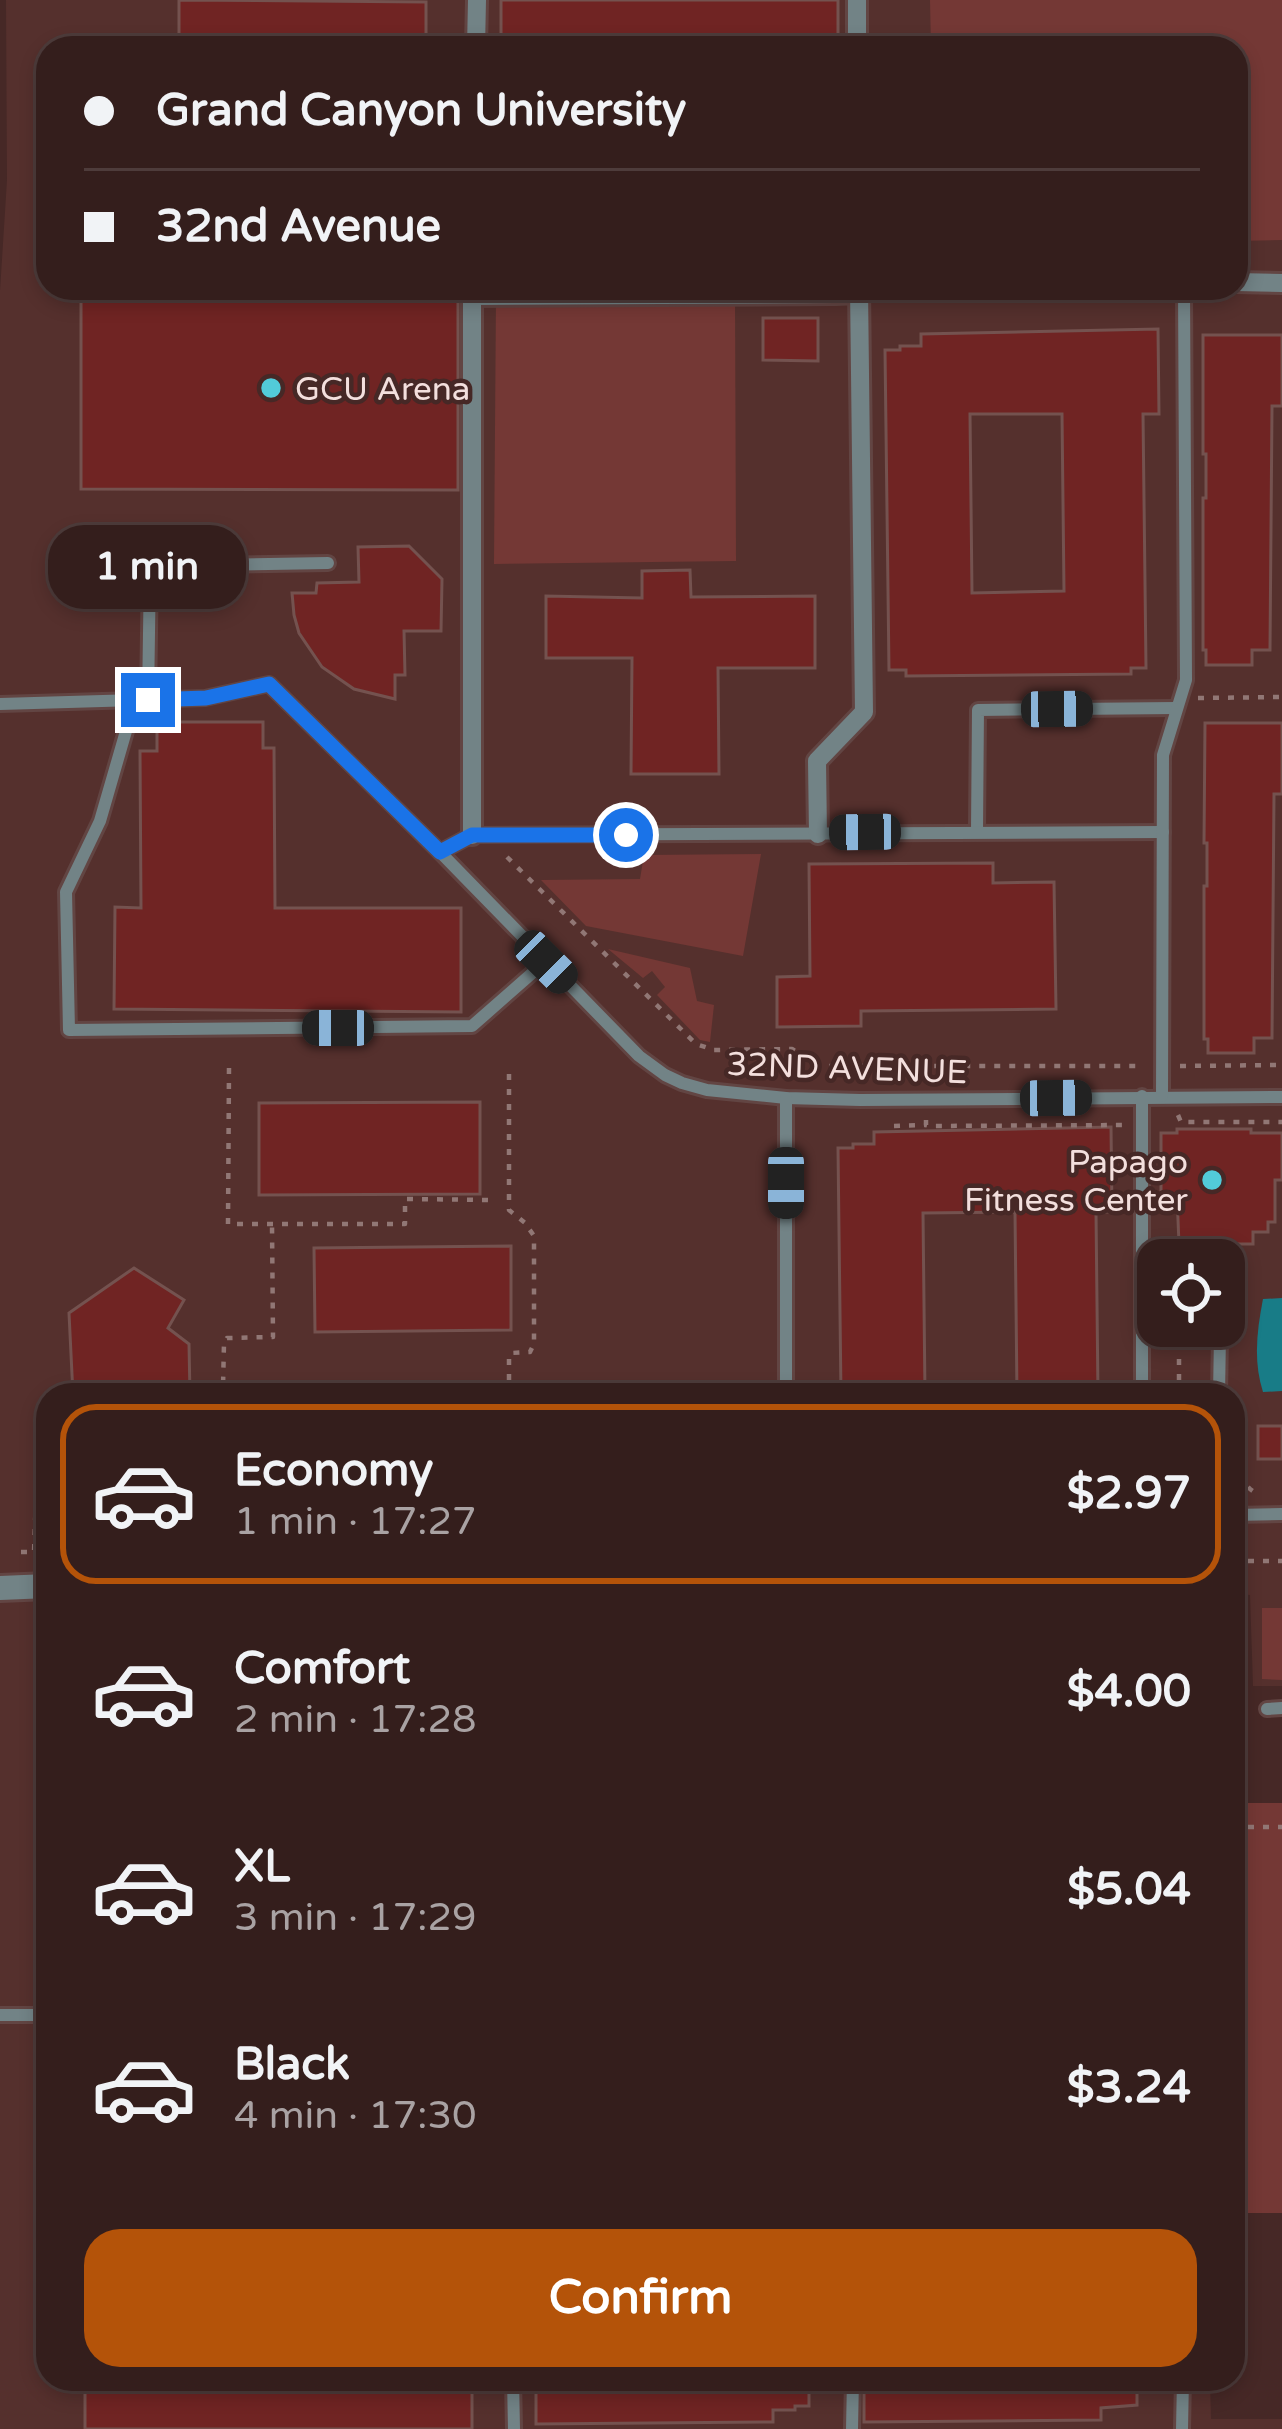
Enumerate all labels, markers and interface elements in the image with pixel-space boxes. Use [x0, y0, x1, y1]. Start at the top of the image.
text: Grand Canyon University [156, 84, 686, 138]
text: 32nd Avenue [156, 200, 441, 254]
place label: GCU Arena [295, 370, 470, 409]
marker: GCU Arena [258, 375, 284, 401]
callout: 1 min [49, 526, 247, 610]
text: 1 min [95, 543, 199, 590]
route end [121, 673, 175, 727]
car [1021, 690, 1093, 728]
route start [599, 808, 653, 862]
car [829, 813, 901, 851]
car [508, 924, 584, 1000]
car [302, 1010, 374, 1046]
street label: 32ND AVENUE [726, 1045, 968, 1092]
car [1020, 1079, 1092, 1117]
place label: Papago Fitness Center [964, 1143, 1188, 1220]
car [768, 1147, 804, 1219]
marker: Papago Fitness Center [1199, 1167, 1225, 1193]
map controls [1137, 1239, 1245, 1347]
button: locate [1137, 1239, 1245, 1347]
icon: car [90, 1440, 198, 1548]
text: Economy [234, 1444, 433, 1498]
text: $2.97 [1067, 1467, 1191, 1521]
text: 1 min · 17:27 [234, 1498, 476, 1545]
icon: car [90, 1638, 198, 1746]
text: Comfort [234, 1642, 410, 1696]
text: $4.00 [1067, 1665, 1191, 1719]
text: 2 min · 17:28 [234, 1696, 476, 1743]
icon: car [90, 1836, 198, 1944]
text: XL [234, 1840, 290, 1894]
text: $5.04 [1067, 1863, 1191, 1917]
text: 3 min · 17:29 [234, 1894, 476, 1941]
icon: car [90, 2034, 198, 2142]
text: Black [234, 2038, 350, 2092]
text: $3.24 [1067, 2061, 1191, 2115]
text: 4 min · 17:30 [234, 2092, 476, 2139]
button: Confirm [84, 2229, 1197, 2367]

